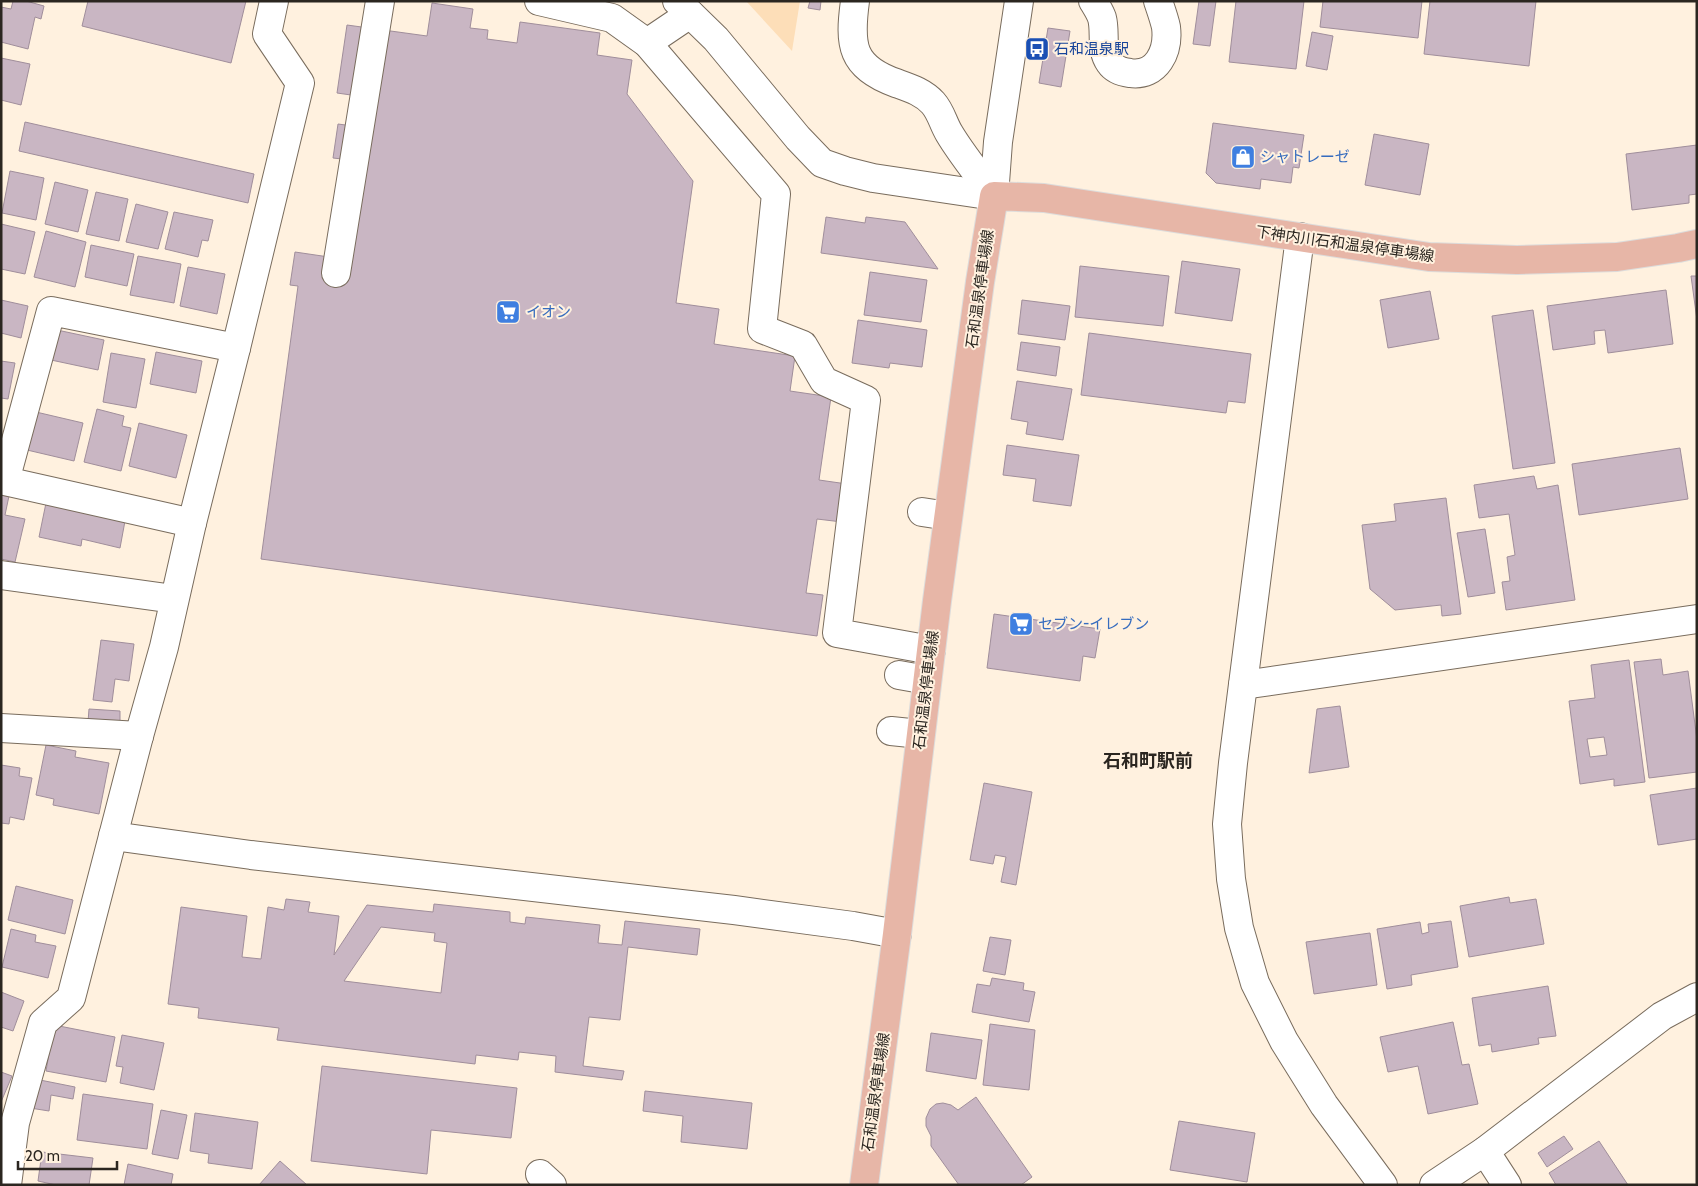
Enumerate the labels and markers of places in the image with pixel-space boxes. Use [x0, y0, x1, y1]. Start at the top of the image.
bus stop icon: 石和温泉駅 [1024, 36, 1050, 62]
place label: 石和温泉駅 [1054, 40, 1129, 58]
shop icon: シャトレーゼ [1230, 144, 1256, 170]
place label: シャトレーゼ [1260, 148, 1350, 166]
supermarket icon: イオン [495, 299, 521, 325]
place label: イオン [526, 303, 571, 321]
supermarket icon: セブン-イレブン [1008, 611, 1034, 637]
place label: セブン-イレブン [1038, 615, 1149, 633]

